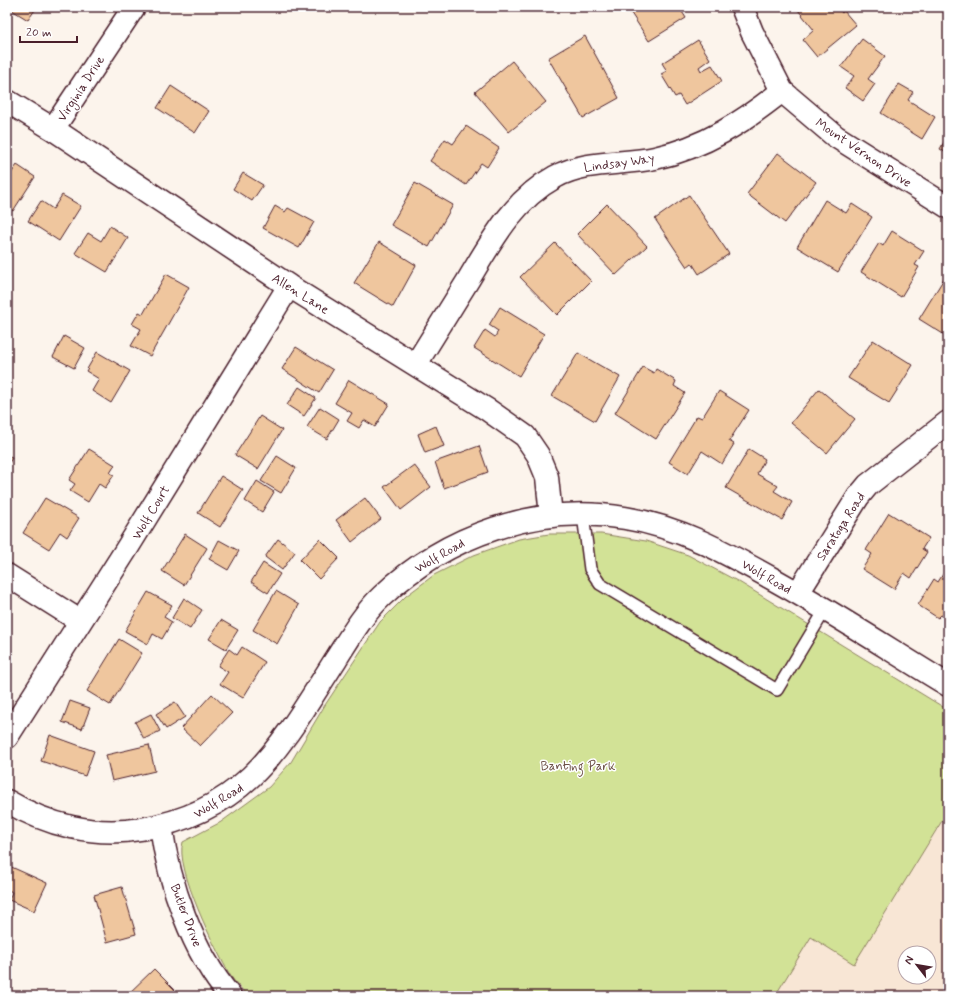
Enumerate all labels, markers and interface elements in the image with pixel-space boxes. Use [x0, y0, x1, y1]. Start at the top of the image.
scale bar [20, 18, 77, 44]
text: 20 m [26, 25, 52, 41]
street label: Virginia Drive [54, 53, 110, 126]
street label: Mount Vernon Drive [812, 115, 915, 192]
street label: Lindsay Way [583, 150, 656, 177]
street label: Allen Lane [268, 270, 332, 319]
street label: Wolf Court [128, 483, 174, 543]
street label: Saratoga Road [813, 489, 870, 564]
street label: Wolf Road [412, 535, 468, 577]
street label: Wolf Road [738, 556, 794, 598]
park label: Banting Park [541, 758, 616, 777]
street label: Wolf Road [191, 780, 247, 823]
street label: Butler Drive [166, 882, 205, 950]
north arrow [897, 945, 937, 985]
text: N [901, 954, 917, 967]

